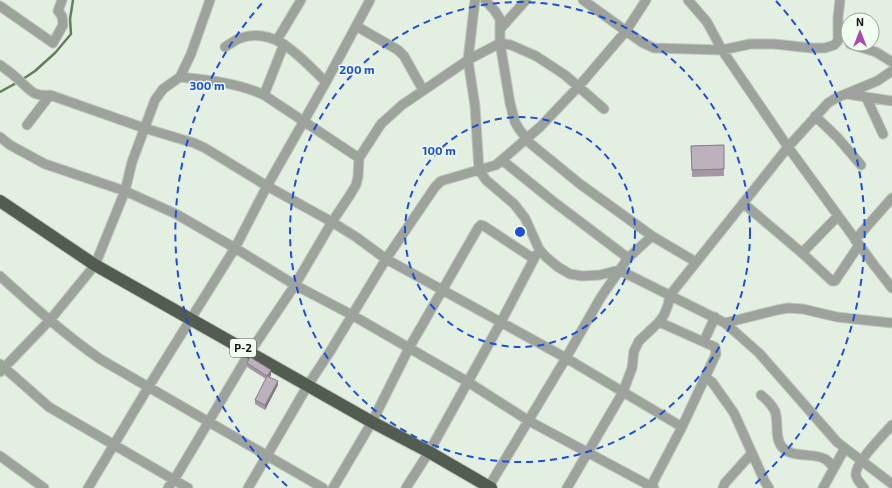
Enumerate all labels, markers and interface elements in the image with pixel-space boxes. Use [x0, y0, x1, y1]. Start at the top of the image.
north arrow [840, 12, 880, 52]
text: N [856, 15, 864, 28]
text: 200 m [339, 62, 375, 76]
text: 300 m [189, 78, 225, 92]
text: 100 m [422, 143, 456, 157]
centre of rings [513, 225, 527, 239]
road number: P-2 [230, 339, 256, 357]

